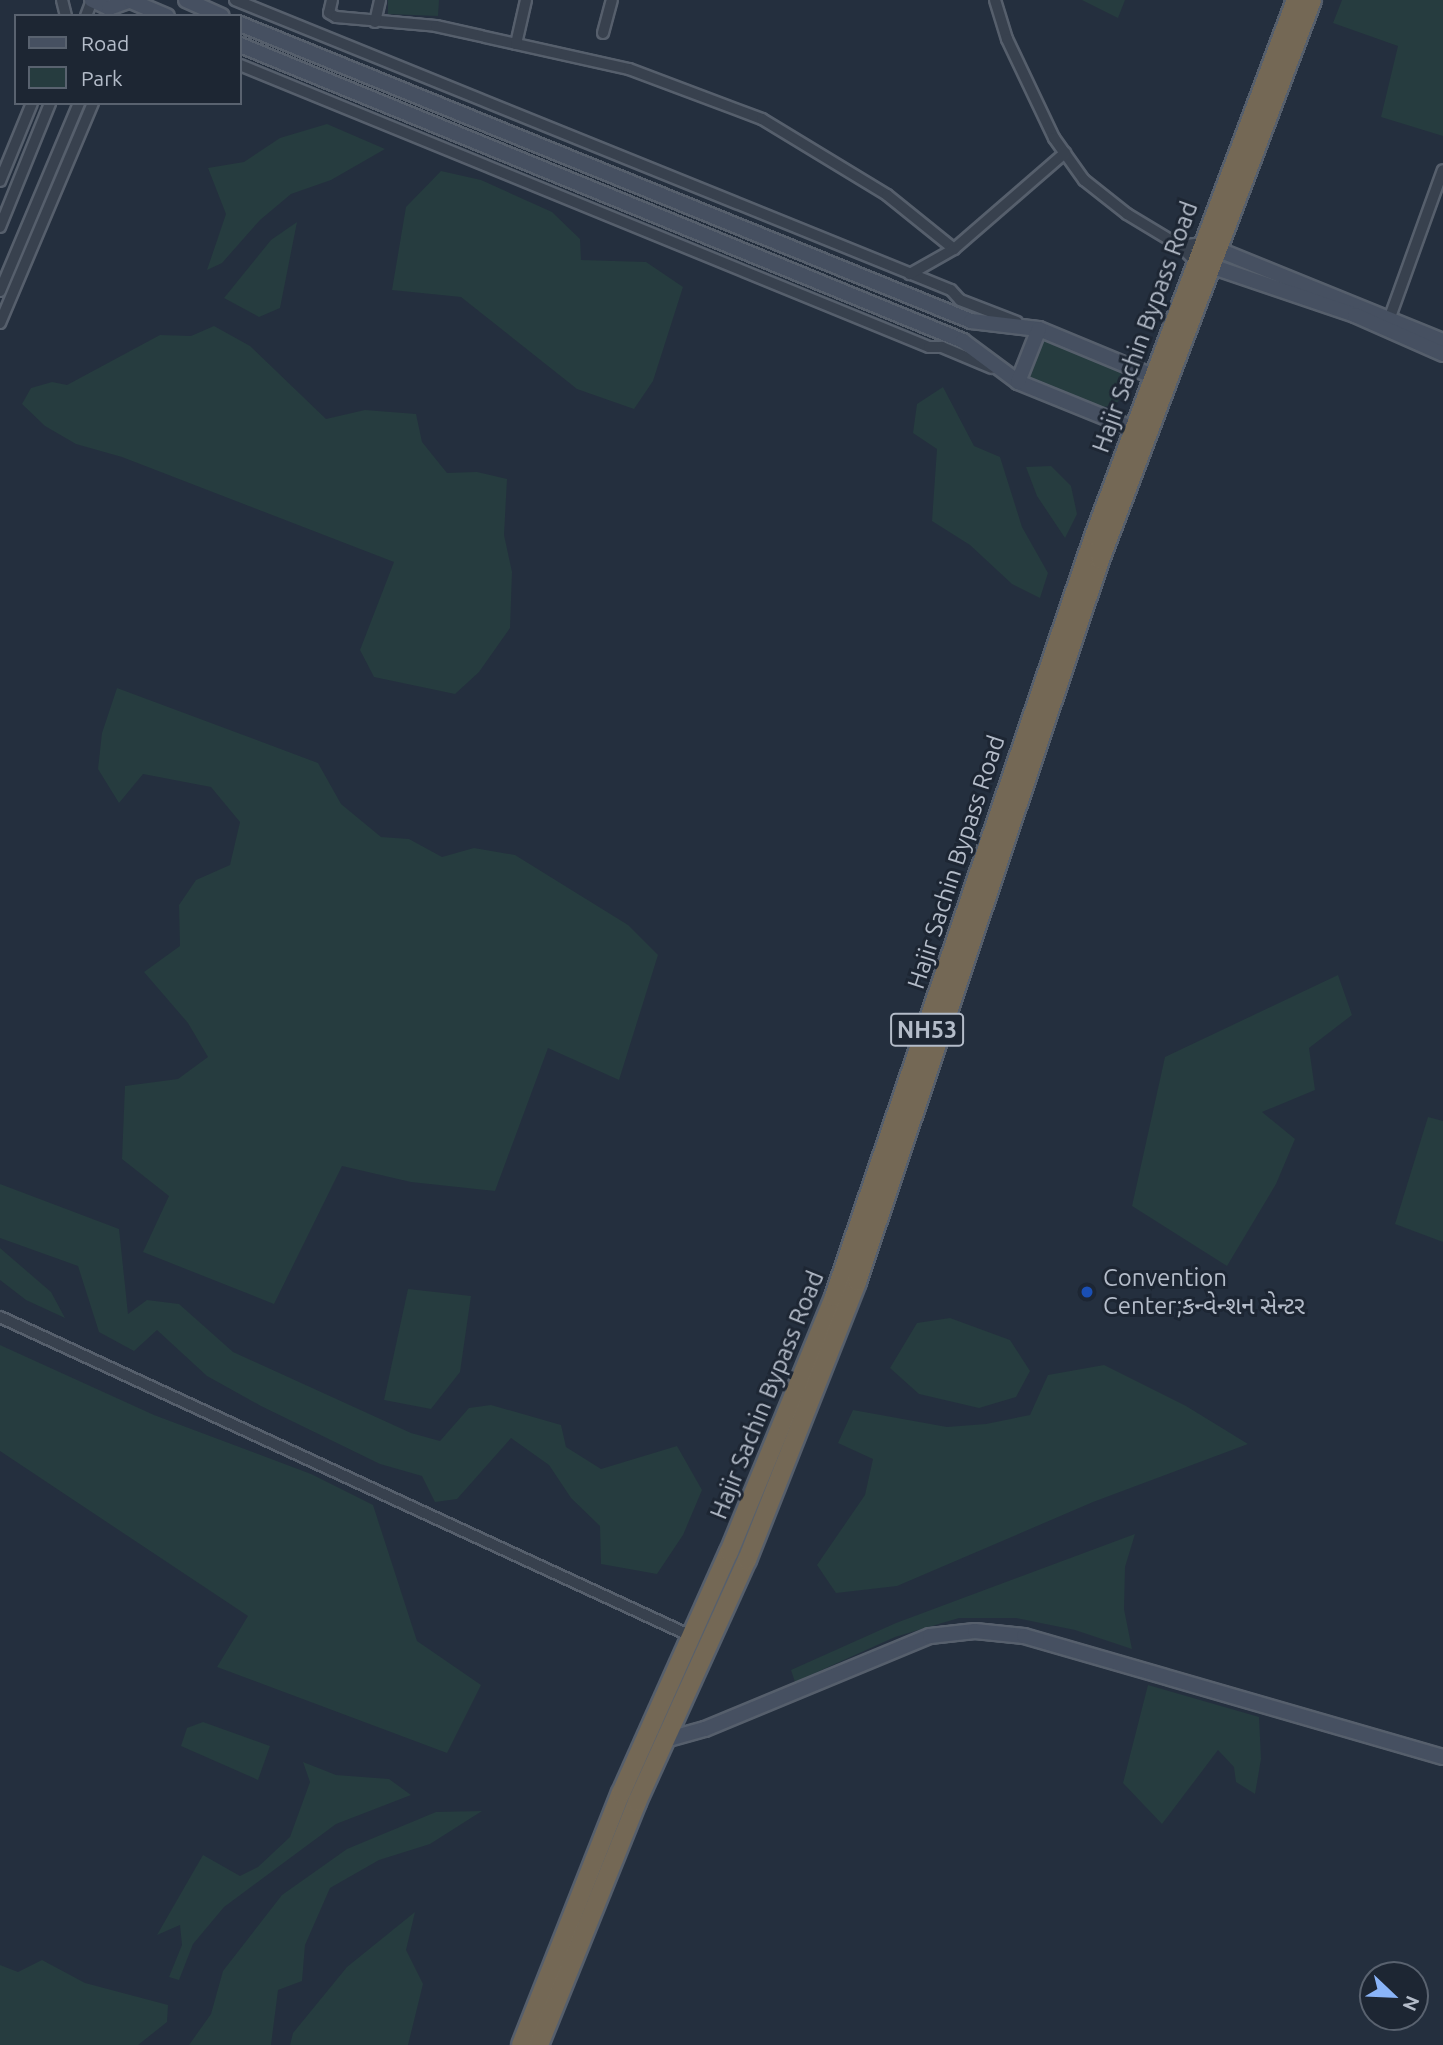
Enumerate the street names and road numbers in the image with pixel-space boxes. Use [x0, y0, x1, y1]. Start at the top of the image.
street label: Hajir Sachin Bypass Road [1086, 198, 1204, 456]
street label: Hajir Sachin Bypass Road [901, 732, 1011, 992]
road number: NH53 [888, 1010, 965, 1050]
street label: Hajir Sachin Bypass Road [704, 1267, 830, 1523]

